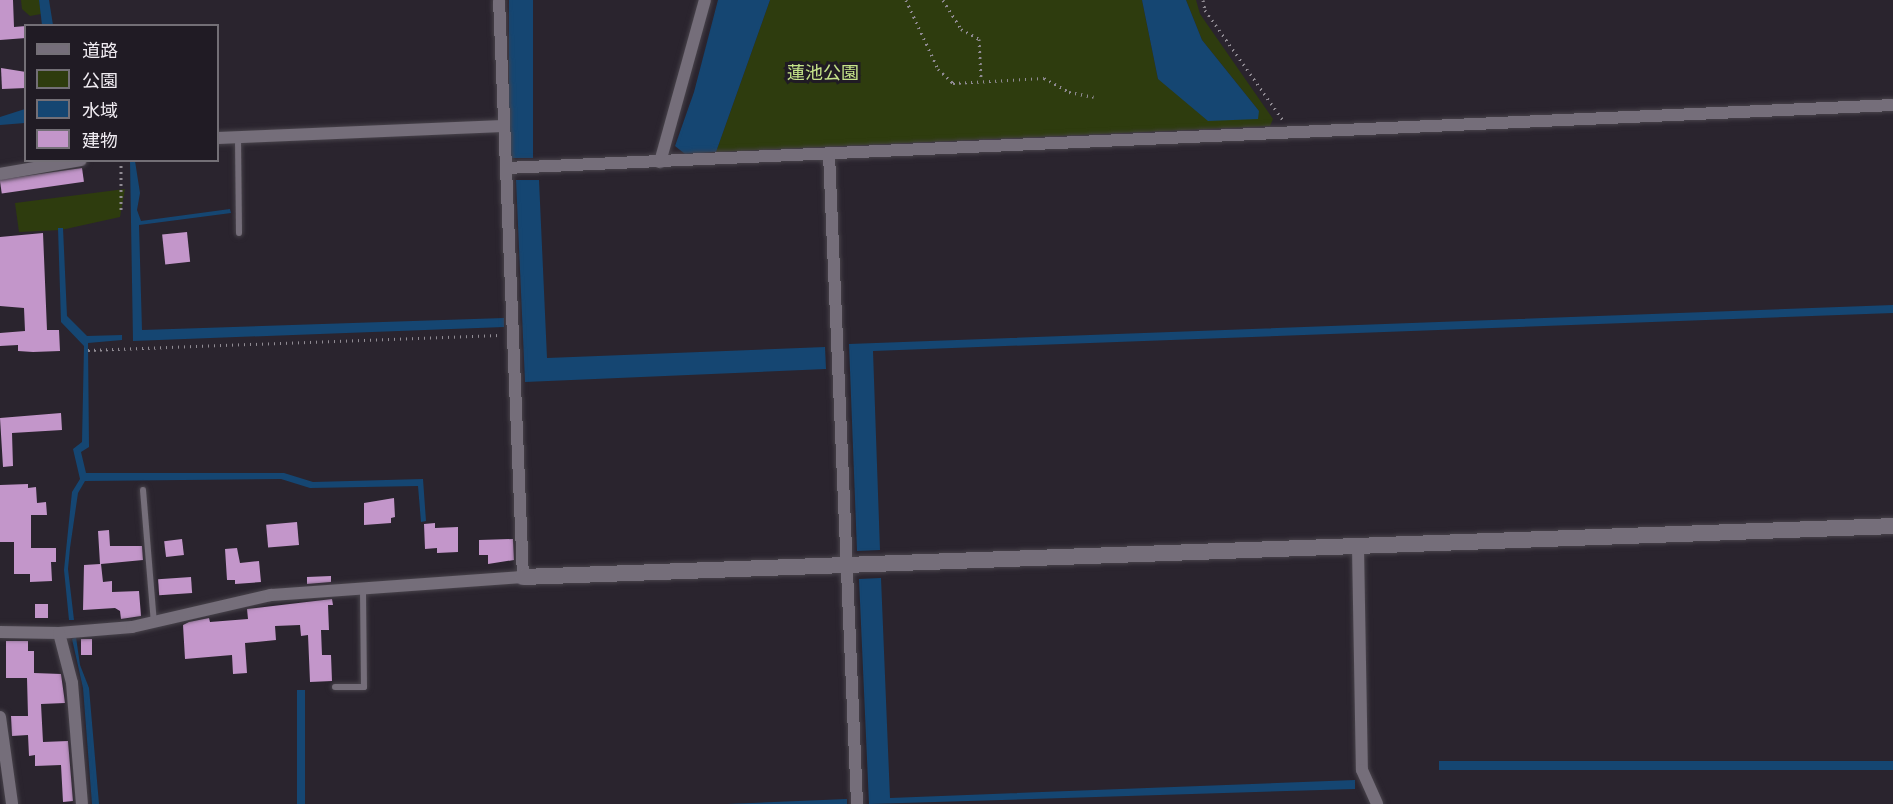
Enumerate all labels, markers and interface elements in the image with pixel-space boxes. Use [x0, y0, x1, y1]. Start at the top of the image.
legend [24, 24, 219, 162]
text: 道路 [82, 38, 118, 63]
park label: 蓮池公園 [787, 62, 859, 84]
text: 公園 [82, 68, 118, 93]
text: 水域 [82, 98, 118, 123]
text: 建物 [82, 128, 118, 153]

